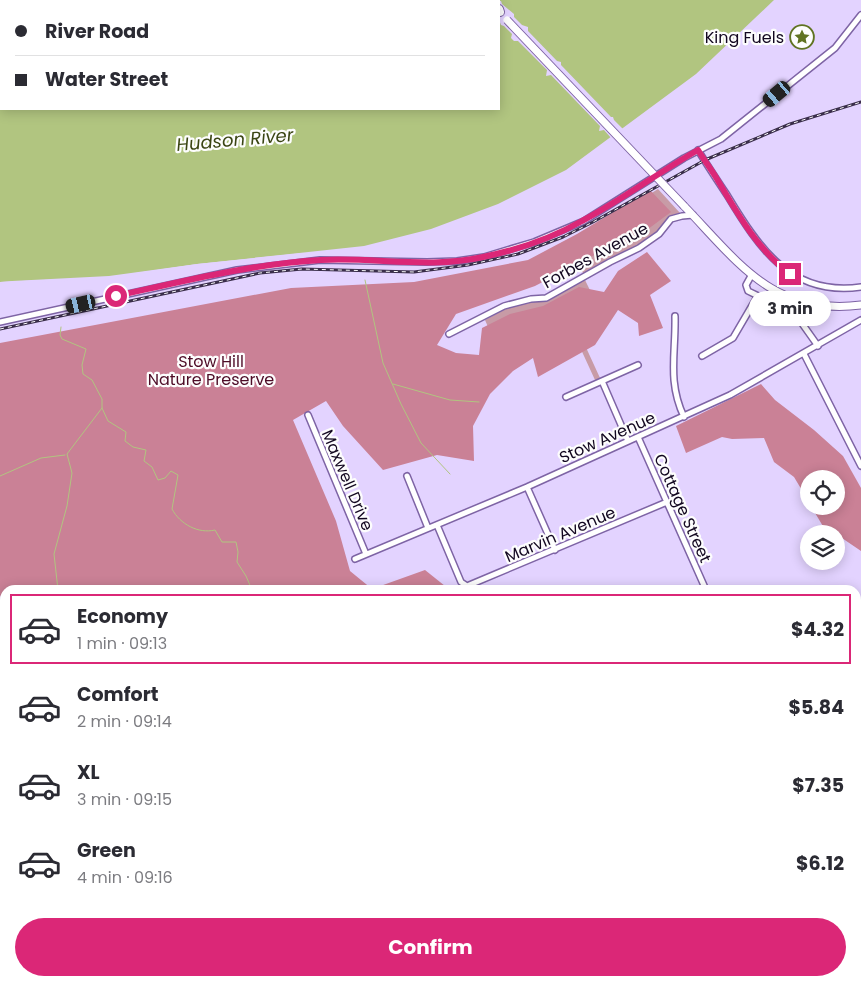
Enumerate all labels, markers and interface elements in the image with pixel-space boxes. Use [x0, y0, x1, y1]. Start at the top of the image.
text: River Road [45, 18, 149, 45]
place icon: King Fuels [789, 24, 815, 50]
place label: King Fuels [705, 26, 784, 49]
text: Water Street [45, 66, 168, 93]
car [760, 79, 793, 109]
water label: Hudson River [175, 122, 296, 157]
street label: Forbes Avenue [538, 217, 652, 294]
route end [779, 263, 801, 285]
route start [105, 285, 127, 307]
callout: 3 min [749, 292, 831, 326]
car [64, 293, 97, 315]
text: 3 min [767, 297, 813, 320]
park label: Stow Hill Nature Preserve [148, 350, 274, 391]
street label: Stow Avenue [556, 406, 659, 469]
street label: Maxwell Drive [316, 426, 379, 534]
street label: Cottage Street [648, 450, 717, 566]
map controls [800, 470, 845, 570]
button: locate [800, 470, 845, 515]
street label: Marvin Avenue [501, 501, 619, 568]
button: layers [800, 525, 845, 570]
text: Economy [77, 603, 168, 630]
icon: car [17, 607, 62, 652]
text: $4.32 [791, 616, 844, 643]
text: 1 min · 09:13 [77, 632, 167, 655]
text: Comfort [77, 681, 159, 708]
icon: car [17, 685, 62, 730]
text: $5.84 [789, 694, 844, 721]
text: 2 min · 09:14 [77, 710, 172, 733]
text: XL [77, 759, 100, 786]
icon: car [17, 763, 62, 808]
text: $7.35 [792, 772, 844, 799]
text: 3 min · 09:15 [77, 788, 172, 811]
text: Green [77, 837, 136, 864]
icon: car [17, 841, 62, 886]
text: $6.12 [796, 850, 844, 877]
text: 4 min · 09:16 [77, 866, 173, 889]
button: Confirm [15, 918, 846, 976]

